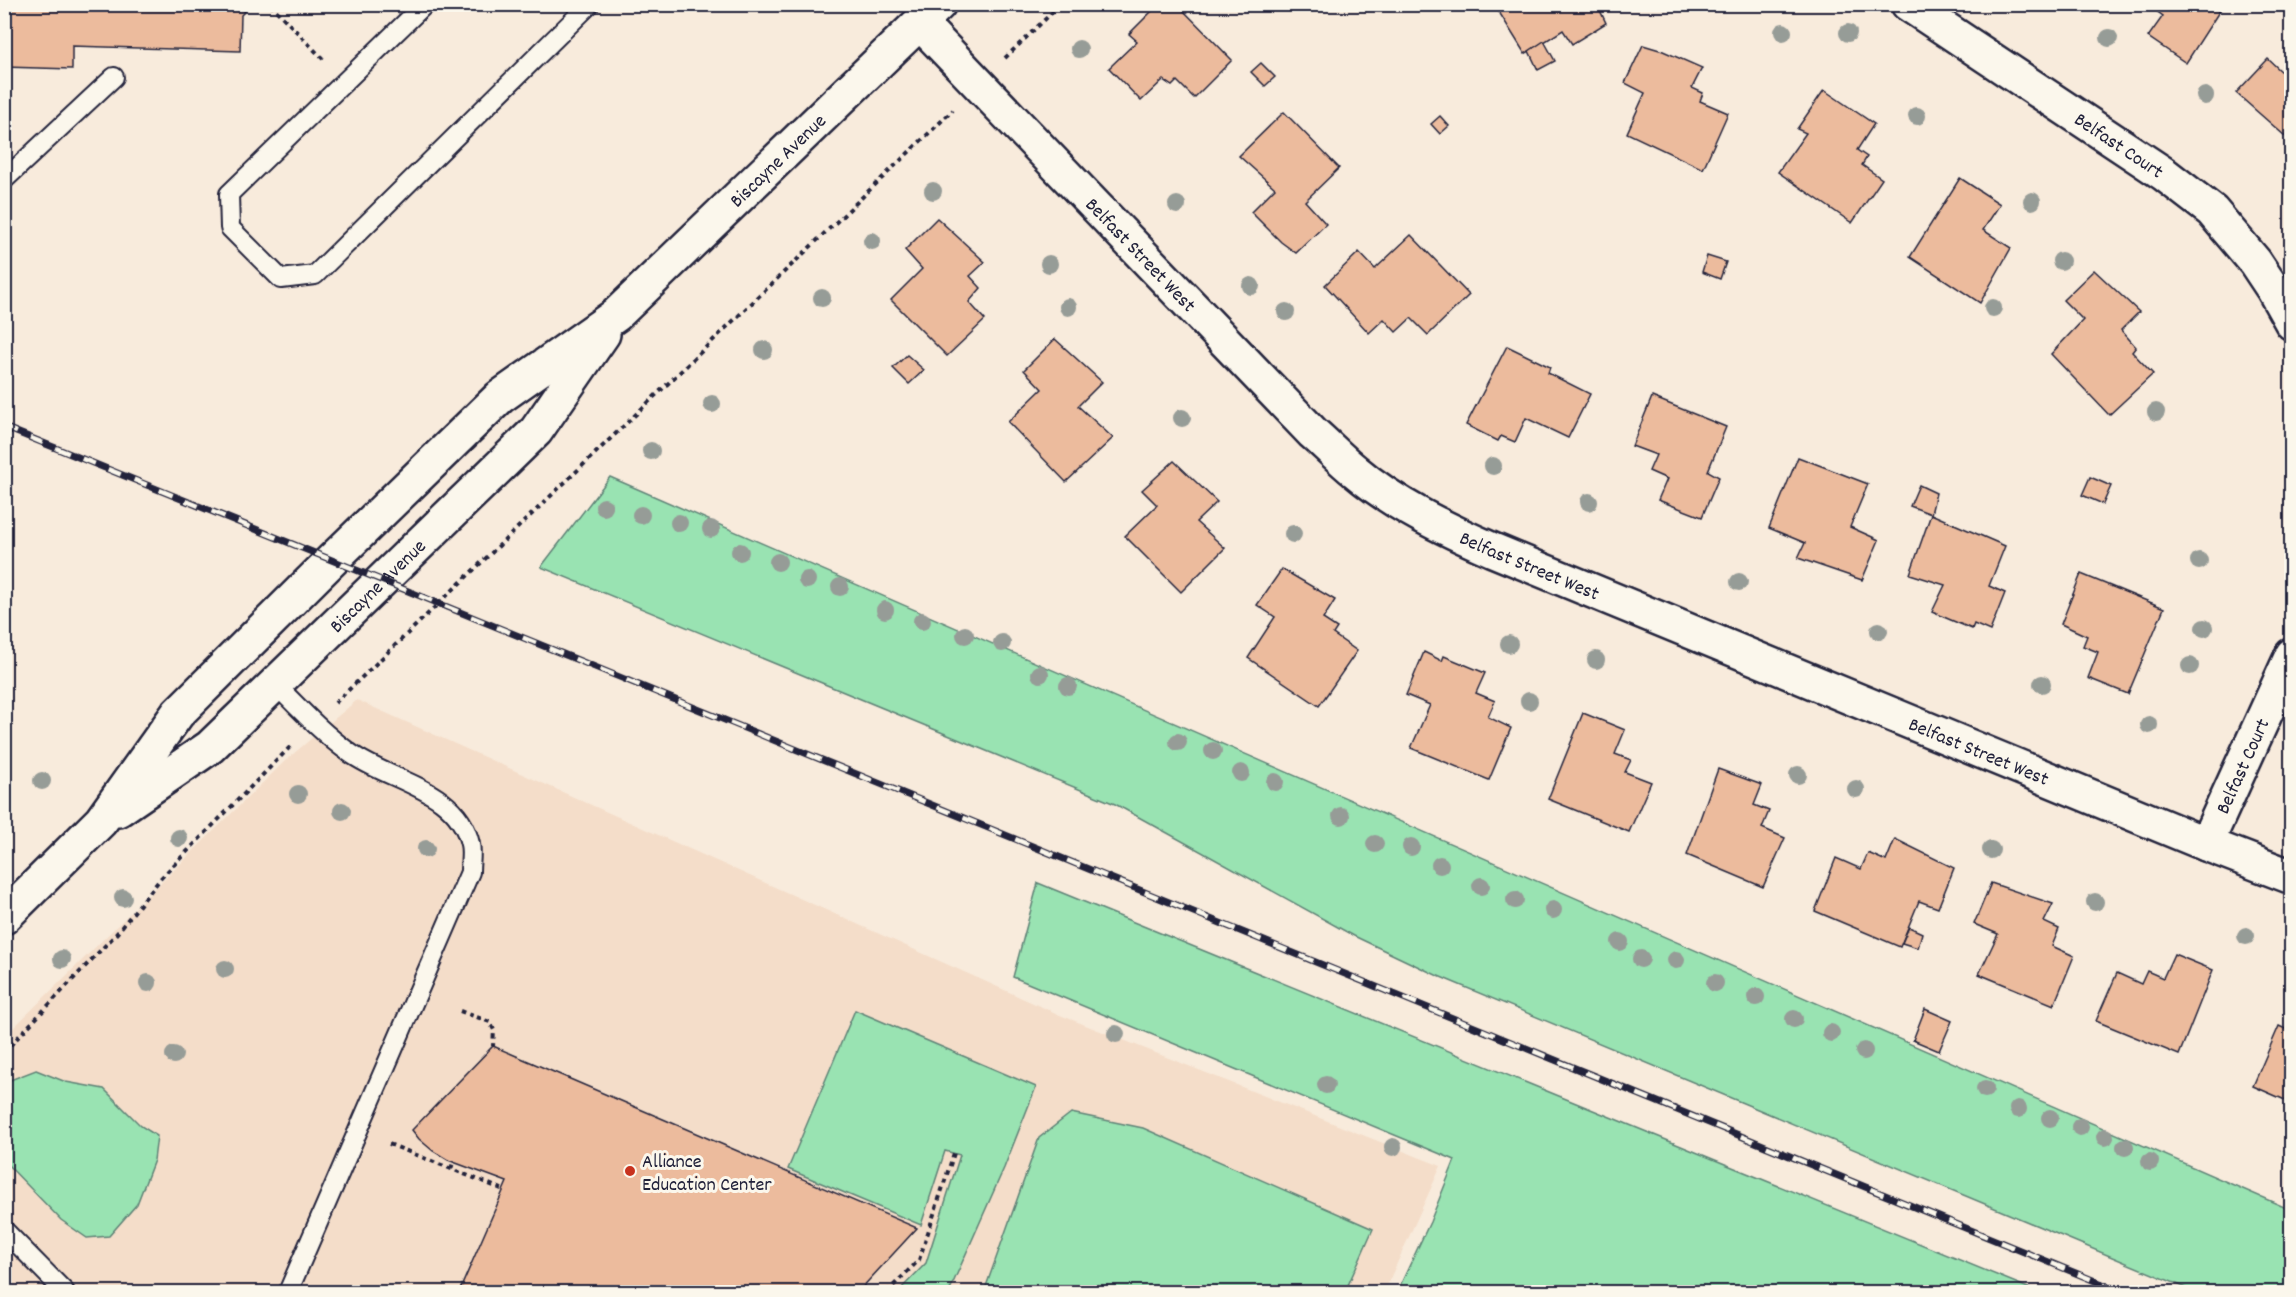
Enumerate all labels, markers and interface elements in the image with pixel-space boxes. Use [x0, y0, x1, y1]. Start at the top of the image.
street label: Belfast Court [2068, 107, 2168, 187]
street label: Biscayne Avenue [725, 109, 834, 215]
street label: Belfast Street West [1078, 193, 1201, 320]
street label: Belfast Street West [1454, 526, 1603, 609]
street label: Biscayne Avenue [325, 534, 434, 641]
street label: Belfast Street West [1904, 712, 2052, 795]
street label: Belfast Court [2210, 715, 2278, 819]
place label: Alliance Education Center [642, 1149, 772, 1200]
marker: Alliance Education Center [623, 1164, 637, 1178]

